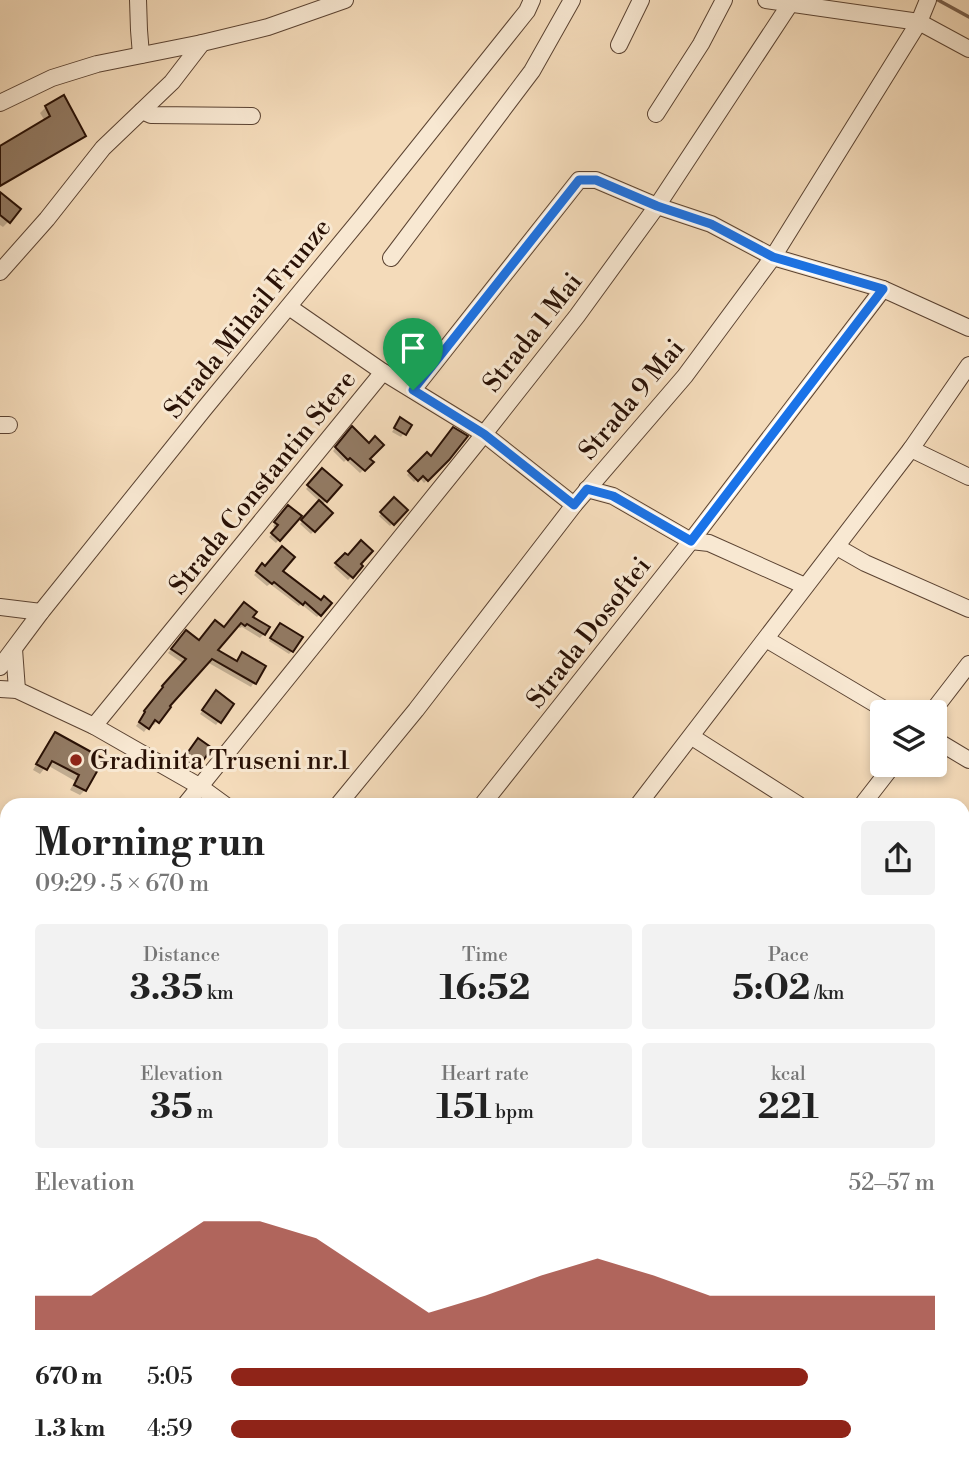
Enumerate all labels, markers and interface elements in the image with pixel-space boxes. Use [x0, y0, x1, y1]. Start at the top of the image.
street label: Strada Mihail Frunze [157, 212, 338, 425]
street label: Strada 1 Mai [476, 266, 589, 399]
pin [383, 318, 443, 390]
icon: arrive [394, 329, 432, 367]
street label: Strada 9 Mai [572, 333, 691, 466]
street label: Strada Constantin Stere [162, 364, 363, 601]
street label: Strada Dosoftei [520, 551, 658, 715]
map controls [870, 700, 947, 777]
button: layers [870, 700, 947, 777]
place label: Gradinita Truseni nr.1 [90, 745, 350, 777]
marker: Gradinita Truseni nr.1 [68, 752, 84, 768]
text: Morning run [35, 820, 265, 867]
button: share [861, 821, 935, 895]
text: 09:29 · 5 × 670 m [35, 870, 209, 898]
text: Distance [143, 943, 220, 967]
text: Time [462, 943, 508, 967]
text: Pace [768, 943, 809, 967]
text: 3.35 [130, 967, 203, 1010]
text: 16:52 [440, 967, 530, 1010]
text: 5:02 [732, 967, 810, 1010]
text: km [203, 981, 234, 1005]
text: /km [810, 981, 844, 1005]
text: Elevation [141, 1062, 223, 1086]
text: Heart rate [441, 1062, 529, 1086]
text: kcal [771, 1062, 806, 1086]
text: 35 [150, 1086, 193, 1129]
text: 151 [436, 1086, 491, 1129]
text: 221 [758, 1086, 819, 1129]
text: m [193, 1100, 213, 1124]
text: bpm [491, 1100, 534, 1124]
text: Elevation [35, 1169, 135, 1197]
text: 52–57 m [849, 1169, 935, 1197]
text: 670 m [35, 1363, 103, 1391]
text: 5:05 [147, 1363, 193, 1391]
text: 1.3 km [35, 1415, 105, 1443]
text: 4:59 [147, 1415, 193, 1443]

